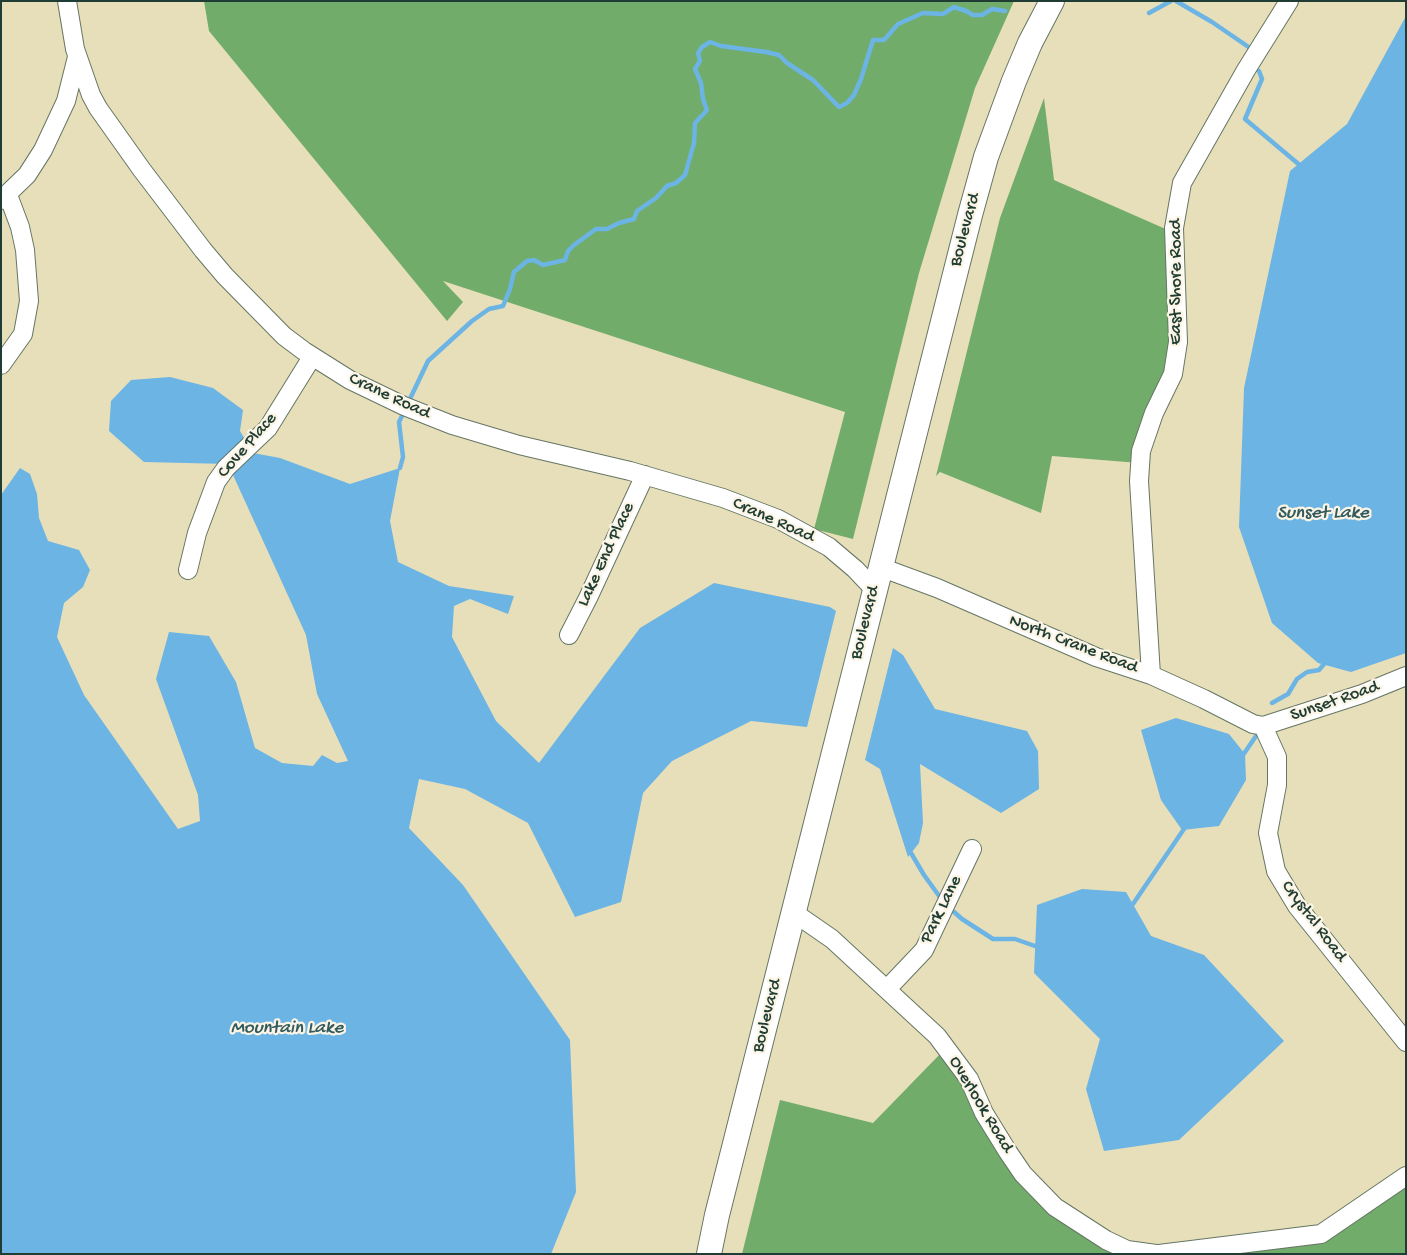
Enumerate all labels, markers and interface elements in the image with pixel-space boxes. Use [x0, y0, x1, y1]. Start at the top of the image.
street label: Boulevard [946, 191, 986, 269]
street label: East Shore Road [1166, 219, 1188, 345]
street label: Crane Road [345, 369, 433, 425]
street label: Cove Place [214, 409, 282, 483]
street label: Crane Road [729, 493, 817, 549]
street label: Lake End Place [574, 500, 640, 610]
water label: Sunset Lake [1277, 503, 1369, 525]
street label: Boulevard [846, 584, 886, 662]
street label: North Crane Road [1006, 610, 1140, 680]
street label: Sunset Road [1288, 677, 1382, 727]
street label: Park Lane [916, 872, 968, 948]
street label: Crystal Road [1275, 877, 1351, 967]
street label: Boulevard [748, 977, 788, 1055]
water label: Mountain Lake [231, 1018, 343, 1040]
street label: Overlook Road [943, 1053, 1017, 1157]

